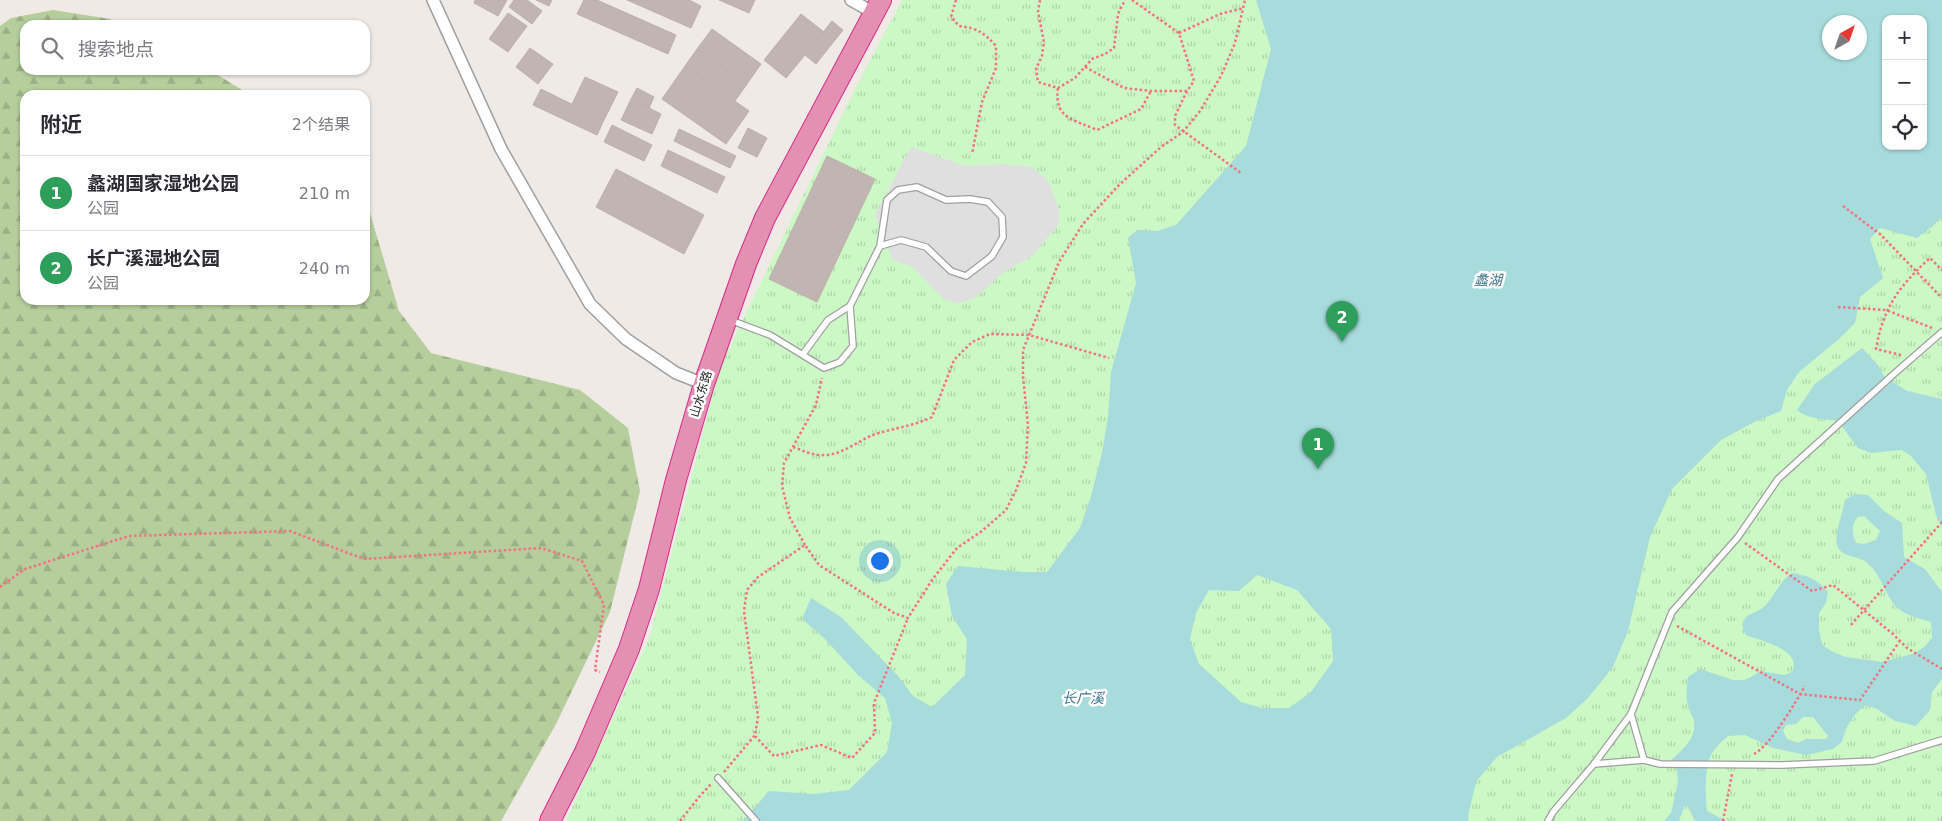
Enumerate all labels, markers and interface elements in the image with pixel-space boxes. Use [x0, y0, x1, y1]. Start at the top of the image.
north arrow [1822, 15, 1867, 60]
map controls [1882, 15, 1927, 150]
button: + [1882, 15, 1927, 60]
search box [20, 20, 370, 75]
icon: search [38, 34, 66, 62]
text: 搜索地点 [78, 38, 154, 60]
button: − [1882, 60, 1927, 105]
button: locate [1882, 105, 1927, 150]
text: 附近 [40, 113, 82, 137]
text: 2个结果 [292, 115, 350, 134]
text: 蠡湖国家湿地公园 [87, 172, 239, 194]
text: 1 [50, 184, 62, 203]
text: 210 m [299, 184, 350, 203]
text: 公园 [87, 199, 119, 218]
text: 长广溪湿地公园 [87, 247, 220, 269]
text: 2 [50, 259, 62, 278]
text: 240 m [299, 259, 350, 278]
water label: 蠡湖 [1474, 272, 1504, 288]
text: 公园 [87, 274, 119, 293]
pin: 2 [1326, 301, 1358, 342]
street label: 山水东路 [687, 369, 715, 419]
pin: 1 [1302, 428, 1334, 469]
your location [867, 548, 893, 574]
water label: 长广溪 [1062, 690, 1106, 706]

